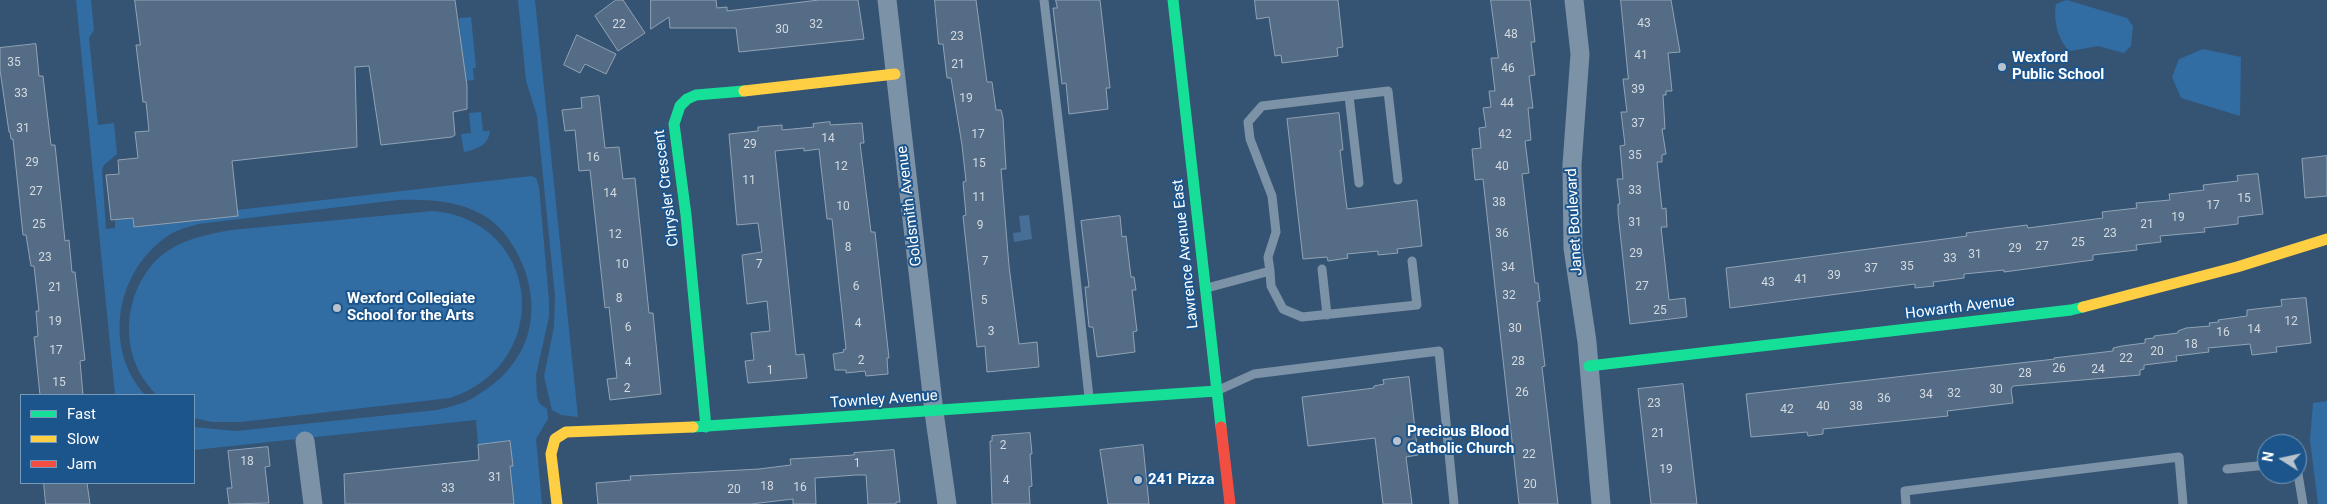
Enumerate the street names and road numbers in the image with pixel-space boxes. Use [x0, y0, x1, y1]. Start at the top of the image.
street label: Chrysler Crescent [651, 128, 683, 248]
street label: Goldsmith Avenue [894, 145, 926, 267]
street label: Janet Boulevard [1563, 168, 1587, 276]
street label: Lawrence Avenue East [1169, 178, 1203, 330]
street label: Howarth Avenue [1904, 292, 2016, 324]
street label: Townley Avenue [830, 387, 938, 413]

